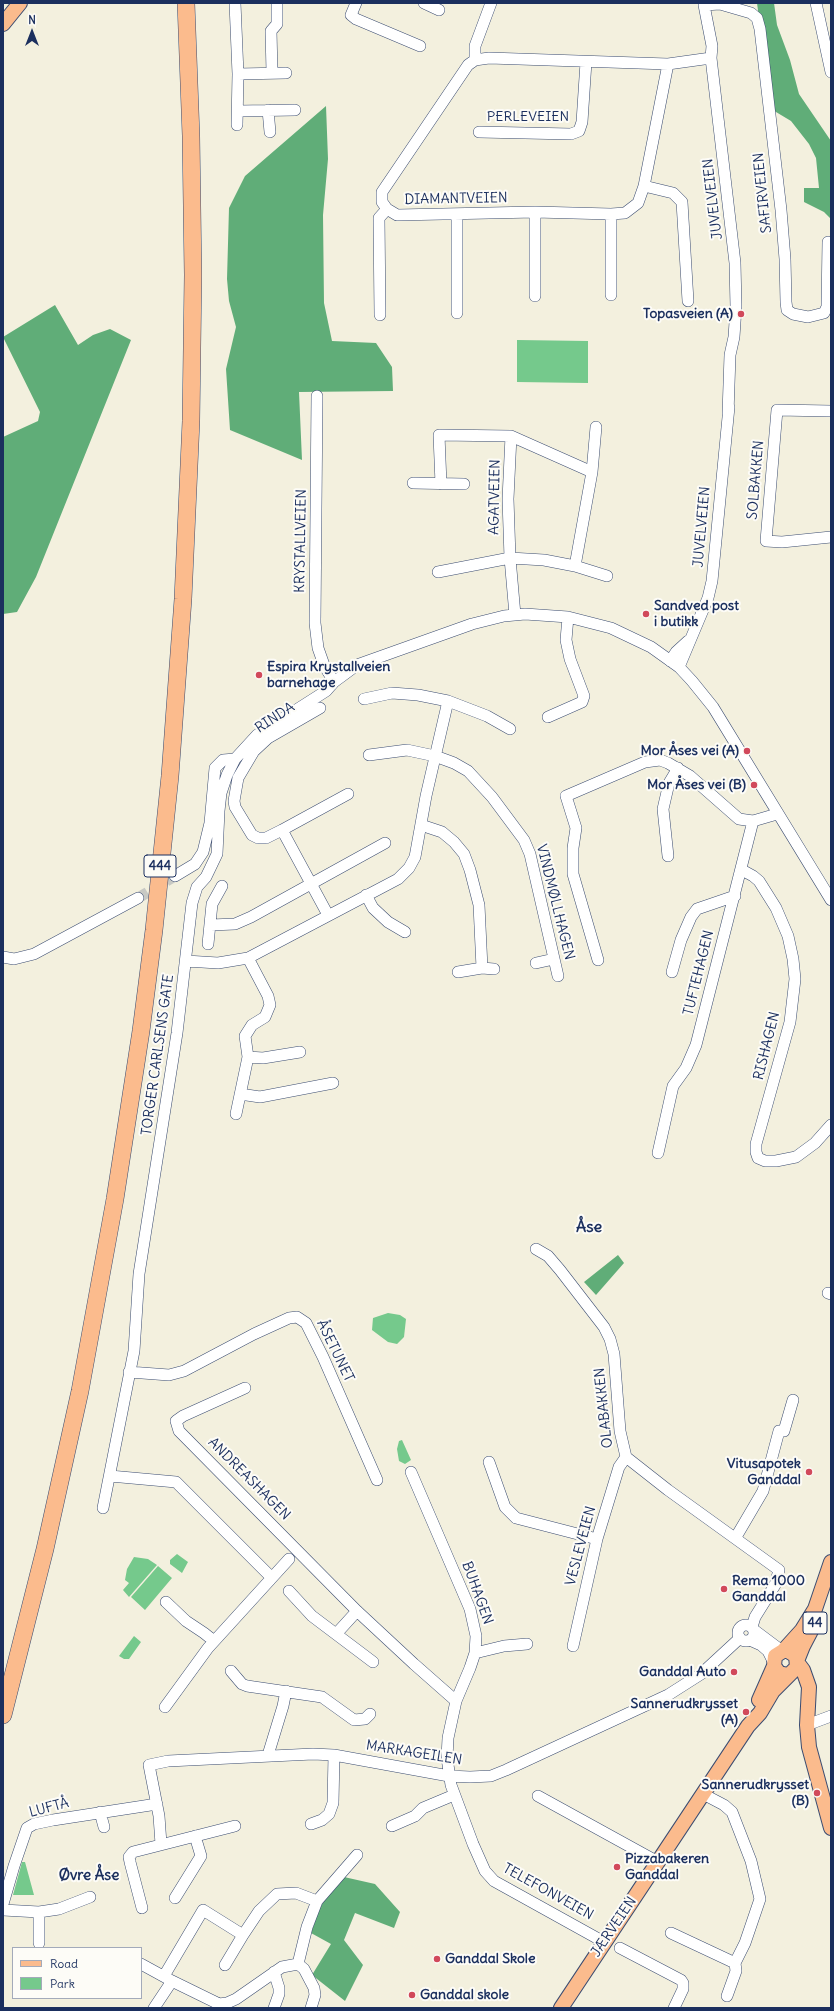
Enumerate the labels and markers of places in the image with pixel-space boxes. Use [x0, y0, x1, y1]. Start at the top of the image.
place label: Topasveien (A) [643, 306, 733, 322]
marker: Topasveien (A) [736, 309, 746, 319]
place label: Sandved post i butikk [654, 598, 739, 630]
marker: Sandved post i butikk [641, 609, 651, 619]
place label: Espira Krystallveien barnehage [267, 659, 390, 692]
marker: Espira Krystallveien barnehage [254, 670, 264, 680]
place label: Mor Åses vei (A) [641, 743, 739, 759]
marker: Mor Åses vei (A) [742, 746, 752, 756]
place label: Mor Åses vei (B) [647, 777, 746, 793]
marker: Mor Åses vei (B) [749, 780, 759, 790]
place label: Vitusapotek Ganddal [727, 1456, 801, 1488]
marker: Vitusapotek Ganddal [804, 1467, 814, 1477]
place label: Rema 1000 Ganddal [732, 1573, 805, 1606]
marker: Rema 1000 Ganddal [719, 1584, 729, 1594]
place label: Ganddal Auto [639, 1664, 726, 1680]
marker: Ganddal Auto [729, 1667, 739, 1677]
place label: Sannerudkrysset (A) [631, 1696, 738, 1728]
marker: Sannerudkrysset (A) [741, 1707, 751, 1717]
place label: Sannerudkrysset (B) [702, 1777, 809, 1810]
marker: Sannerudkrysset (B) [812, 1788, 822, 1798]
place label: Pizzabakeren Ganddal [625, 1851, 709, 1884]
marker: Pizzabakeren Ganddal [612, 1862, 622, 1872]
place label: Ganddal Skole [445, 1951, 536, 1967]
marker: Ganddal Skole [432, 1954, 442, 1964]
place label: Ganddal skole [420, 1987, 509, 2003]
marker: Ganddal skole [407, 1990, 417, 2000]

